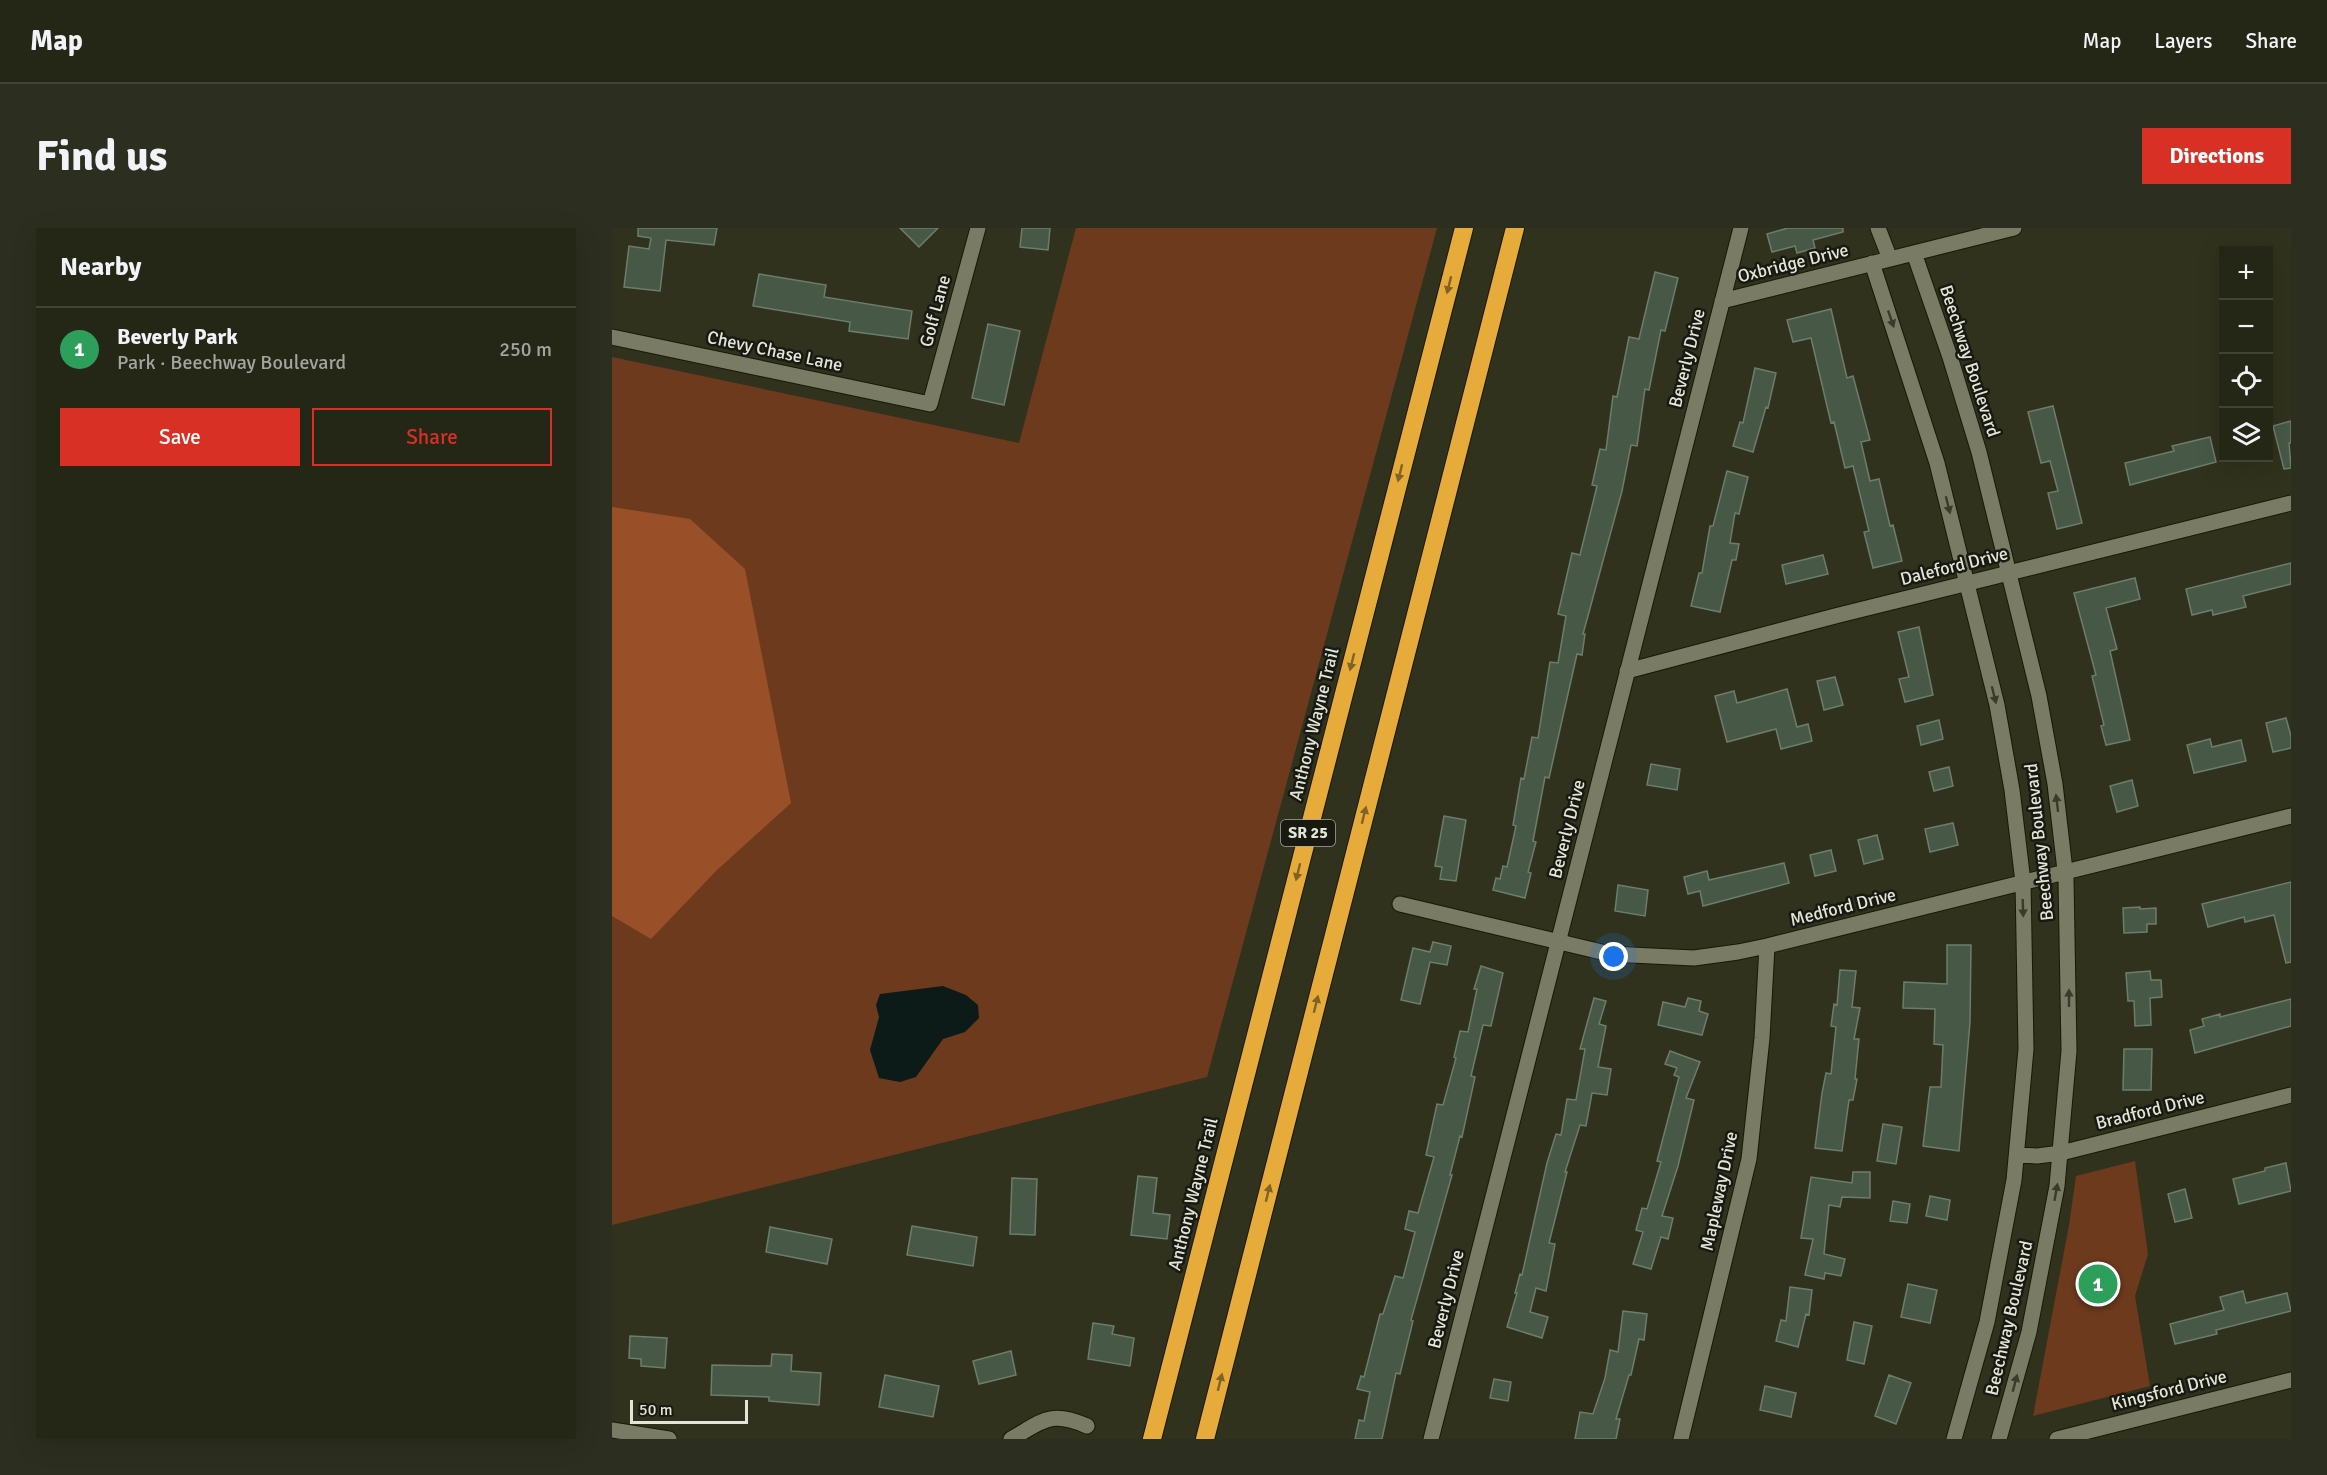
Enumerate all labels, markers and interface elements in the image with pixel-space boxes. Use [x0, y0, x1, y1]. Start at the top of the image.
text: Map [30, 24, 83, 58]
text: Map [2083, 28, 2121, 54]
text: Layers [2154, 28, 2212, 54]
text: Share [2245, 28, 2297, 54]
button: Directions [2142, 128, 2291, 184]
text: Find us [36, 131, 167, 182]
street label: Oxbridge Drive [1735, 239, 1851, 287]
map controls [2219, 246, 2273, 462]
button: + [2219, 246, 2273, 300]
text: Nearby [60, 251, 141, 283]
street label: Golf Lane [915, 273, 955, 349]
one-way arrow [1444, 276, 1453, 294]
street label: Beechway Boulevard [1935, 282, 2005, 440]
button: − [2219, 300, 2273, 354]
street label: Beverly Drive [1664, 306, 1710, 410]
one-way arrow [1887, 310, 1897, 328]
text: Beverly Park [117, 323, 238, 350]
street label: Chevy Chase Lane [705, 326, 845, 376]
text: 1 [74, 337, 85, 362]
text: 250 m [499, 337, 552, 362]
text: Park · Beechway Boulevard [117, 350, 346, 375]
button: locate [2219, 354, 2273, 408]
button: Save [60, 408, 300, 466]
button: Share [312, 408, 552, 466]
button: layers [2219, 408, 2273, 462]
one-way arrow [1395, 464, 1405, 483]
one-way arrow [1943, 496, 1953, 514]
street label: Daleford Drive [1898, 542, 2010, 590]
street label: Anthony Wayne Trail [1284, 645, 1344, 803]
one-way arrow [1346, 653, 1356, 671]
one-way arrow [1990, 685, 2000, 704]
street label: Beechway Boulevard [2020, 762, 2058, 922]
street label: Beverly Drive [1544, 777, 1590, 881]
one-way arrow [2052, 794, 2062, 813]
one-way arrow [1360, 806, 1370, 825]
road number: SR 25 [1281, 820, 1335, 846]
one-way arrow [1293, 863, 1302, 881]
street label: Medford Drive [1788, 883, 1898, 931]
one-way arrow [2019, 899, 2028, 918]
your location [1599, 942, 1628, 971]
one-way arrow [2064, 988, 2074, 1007]
one-way arrow [1312, 995, 1322, 1014]
street label: Bradford Drive [2093, 1086, 2207, 1134]
street label: Anthony Wayne Trail [1163, 1115, 1223, 1273]
street label: Mapleway Drive [1696, 1129, 1742, 1253]
one-way arrow [2052, 1183, 2061, 1202]
one-way arrow [1264, 1184, 1273, 1202]
street label: Beechway Boulevard [1980, 1238, 2038, 1398]
street label: Beverly Drive [1423, 1247, 1469, 1351]
pin: 1 [2078, 1262, 2118, 1306]
street label: Kingsford Drive [2109, 1365, 2229, 1415]
one-way arrow [1215, 1373, 1225, 1391]
one-way arrow [2011, 1374, 2021, 1392]
scale bar [630, 1397, 748, 1424]
text: 50 m [639, 1400, 673, 1420]

